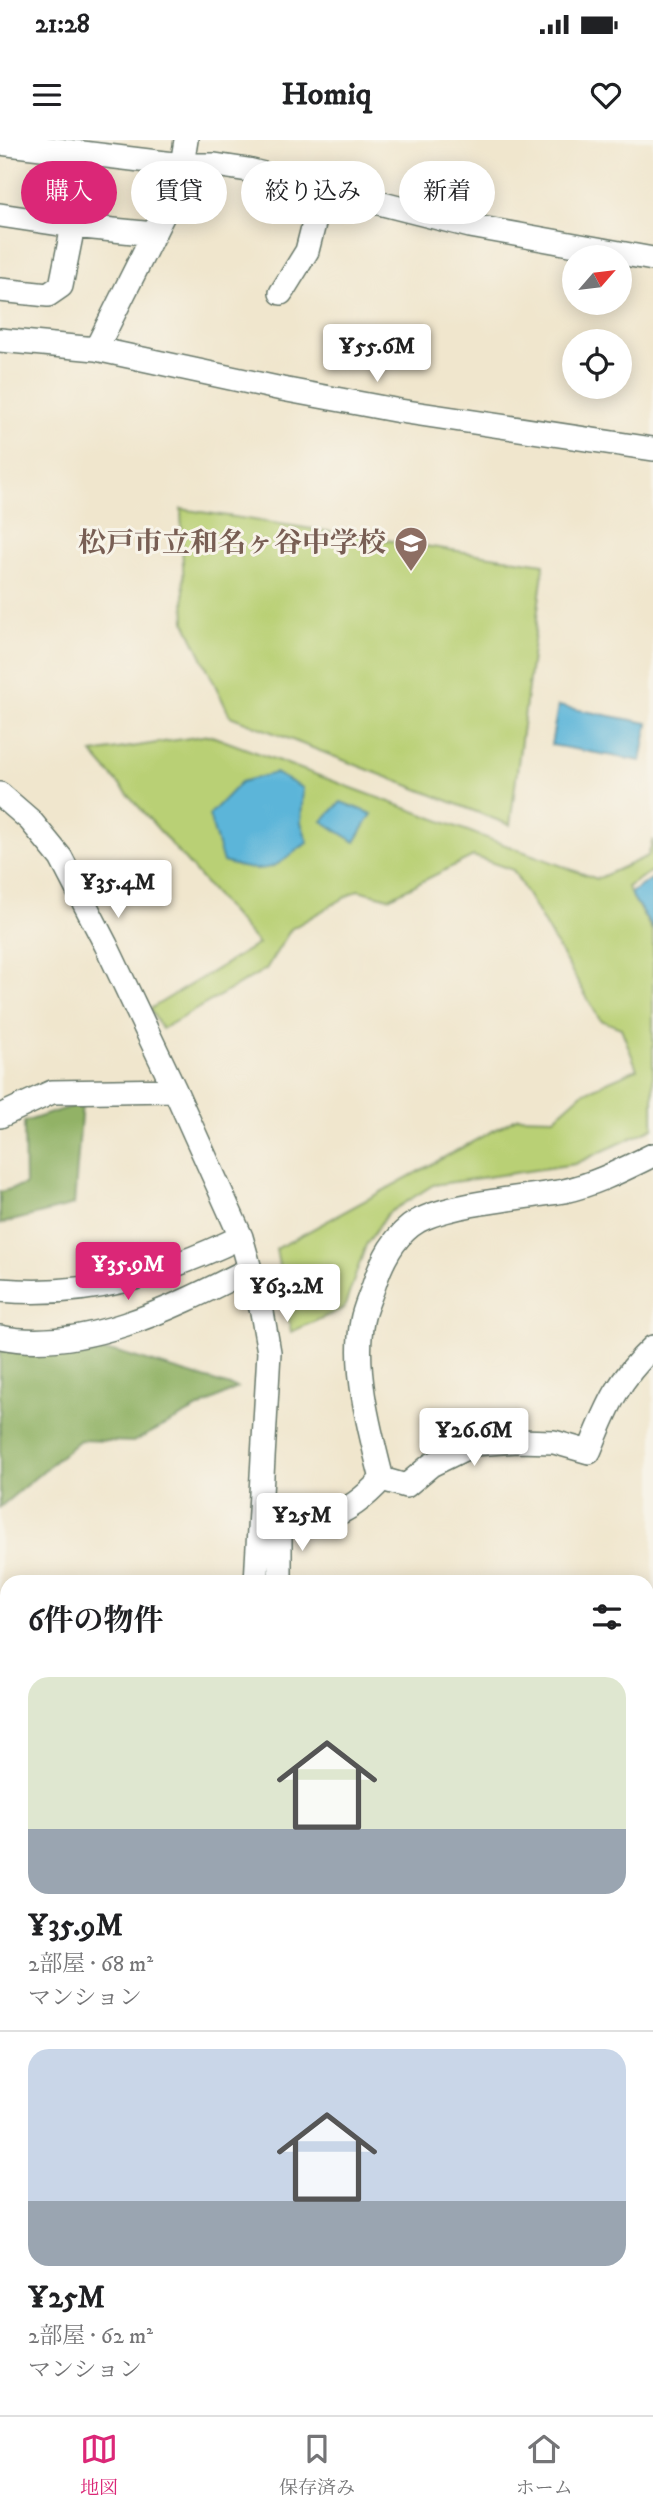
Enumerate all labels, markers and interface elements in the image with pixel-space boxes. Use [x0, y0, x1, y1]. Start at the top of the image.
text: 21:28 [35, 8, 90, 41]
text: Homiq [281, 75, 372, 115]
icon: menu [28, 76, 66, 114]
icon: heart [587, 76, 625, 114]
chip: 購入 [21, 161, 117, 224]
chip: 賃貸 [131, 161, 227, 224]
chip: 絞り込み [241, 161, 385, 224]
chip: 新着 [399, 161, 495, 224]
north arrow [562, 245, 632, 315]
map controls [562, 245, 632, 399]
pin: ¥55.6M [320, 324, 434, 384]
button: locate [562, 329, 632, 399]
text: ¥55.6M [339, 332, 415, 361]
school or university icon: 松戸市立和名ヶ谷中学校 [392, 524, 430, 573]
place label: 松戸市立和名ヶ谷中学校 [78, 526, 386, 561]
pin: ¥35.4M [61, 860, 175, 920]
text: ¥35.4M [81, 868, 155, 897]
pin: ¥35.9M [71, 1242, 185, 1302]
text: ¥35.9M [92, 1250, 164, 1279]
pin: ¥63.2M [230, 1264, 344, 1324]
text: ¥63.2M [250, 1272, 324, 1301]
pin: ¥26.6M [417, 1408, 531, 1468]
text: ¥26.6M [435, 1416, 513, 1445]
pin: ¥25M [261, 1494, 343, 1553]
text: ¥25M [272, 1501, 332, 1530]
icon: filters [588, 1598, 626, 1636]
text: 6件の物件 [28, 1603, 164, 1640]
icon: home [264, 1722, 390, 1848]
text: ¥35.9M [28, 1908, 123, 1945]
text: 2部屋 · 68 m² [28, 1950, 153, 1979]
text: マンション [28, 1984, 142, 2013]
icon: home [264, 2094, 390, 2220]
text: ¥25M [28, 2280, 105, 2317]
text: 2部屋 · 62 m² [28, 2322, 153, 2351]
text: マンション [28, 2356, 142, 2385]
tab: 地図 [80, 2430, 118, 2500]
tab: 保存済み [279, 2430, 355, 2500]
tab: ホーム [516, 2430, 573, 2500]

